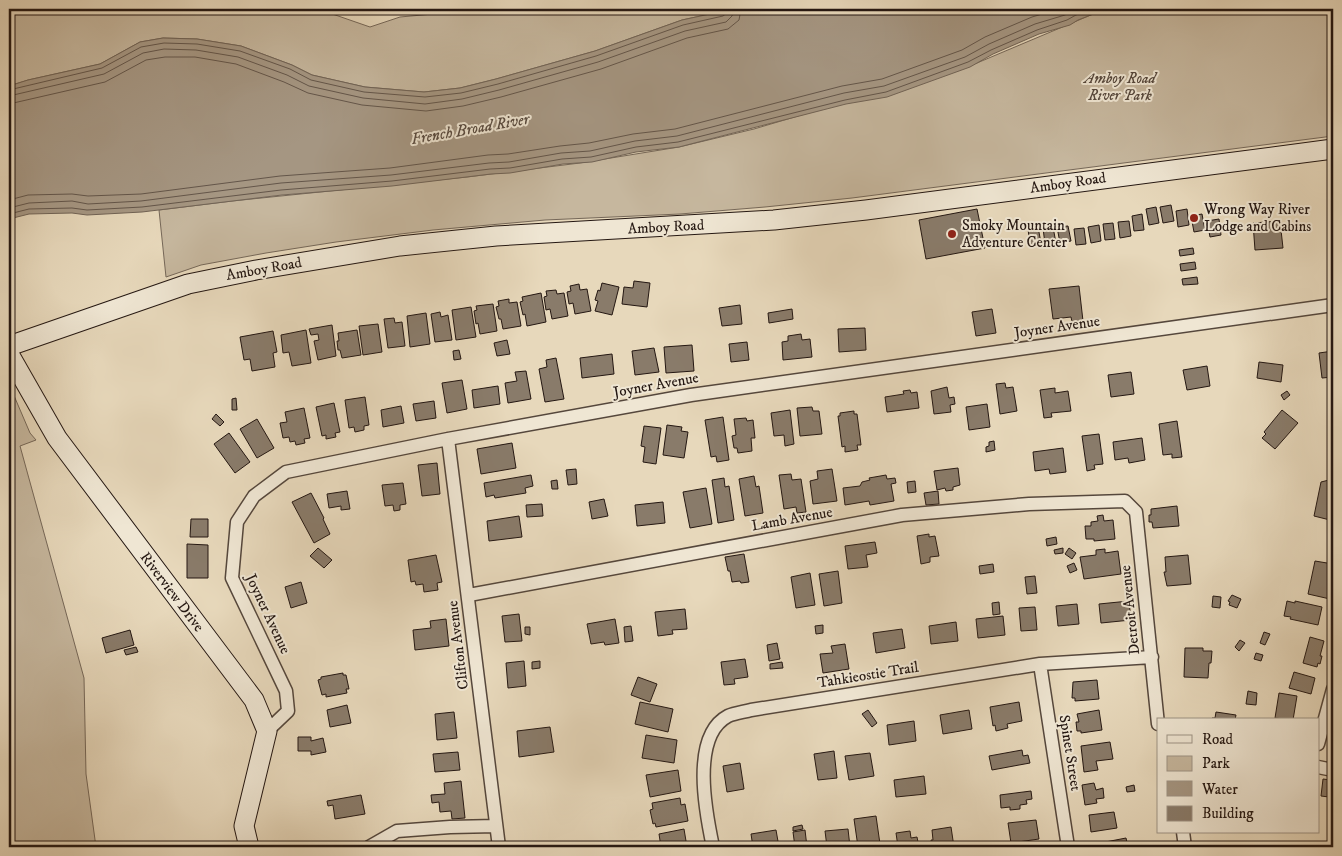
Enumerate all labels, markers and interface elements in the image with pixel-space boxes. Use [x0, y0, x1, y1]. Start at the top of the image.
park label: Amboy Road River Park [1082, 69, 1159, 105]
water label: French Broad River [409, 109, 532, 149]
street label: Amboy Road [1029, 168, 1108, 198]
place label: Wrong Way River Lodge and Cabins [1203, 200, 1311, 236]
marker: Wrong Way River Lodge and Cabins [1188, 212, 1200, 224]
street label: Amboy Road [627, 215, 705, 238]
place label: Smoky Mountain Adventure Center [962, 216, 1068, 252]
marker: Smoky Mountain Adventure Center [946, 228, 958, 240]
street label: Amboy Road [225, 253, 304, 285]
street label: Joyner Avenue [1011, 312, 1101, 343]
street label: Joyner Avenue [610, 368, 700, 402]
street label: Lamb Avenue [750, 503, 834, 535]
street label: Riverview Drive [136, 548, 208, 636]
street label: Detroit Avenue [1116, 564, 1144, 656]
street label: Joyner Avenue [240, 569, 295, 657]
street label: Clifton Avenue [443, 599, 473, 691]
street label: Tahkieostie Trail [816, 658, 921, 692]
street label: Spinet Street [1055, 714, 1085, 793]
legend [1157, 718, 1320, 834]
text: Road [1202, 730, 1234, 749]
text: Park [1202, 754, 1231, 773]
text: Water [1201, 780, 1238, 799]
text: Building [1202, 804, 1254, 823]

